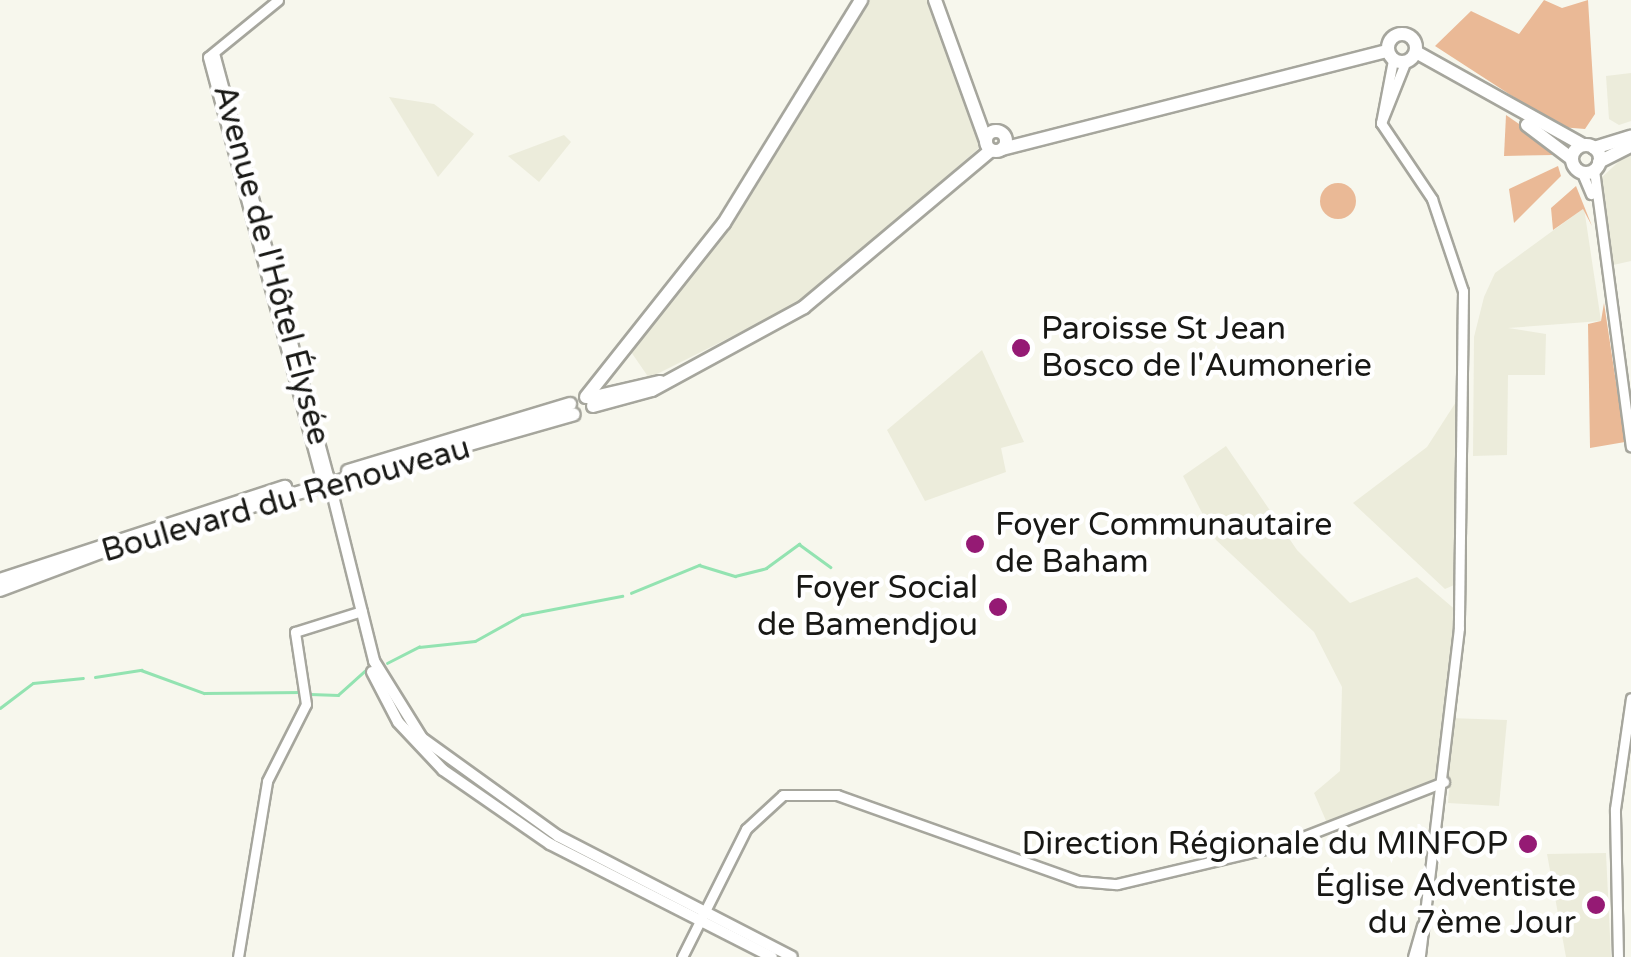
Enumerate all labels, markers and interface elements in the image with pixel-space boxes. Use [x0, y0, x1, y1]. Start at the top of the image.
street label: Avenue de l'Hôtel Élysée [204, 81, 338, 449]
place label: Paroisse St Jean Bosco de l'Aumonerie [1041, 311, 1372, 386]
marker: Paroisse St Jean Bosco de l'Aumonerie [1010, 337, 1032, 359]
street label: Boulevard du Renouveau [97, 429, 475, 571]
place label: Foyer Communautaire de Baham [995, 507, 1332, 582]
marker: Foyer Communautaire de Baham [964, 533, 986, 555]
place label: Foyer Social de Bamendjou [757, 570, 978, 645]
marker: Foyer Social de Bamendjou [987, 596, 1009, 618]
place label: Direction Régionale du MINFOP [1022, 825, 1508, 863]
marker: Direction Régionale du MINFOP [1517, 833, 1539, 855]
place label: Église Adventiste du 7ème Jour [1315, 868, 1576, 943]
marker: Église Adventiste du 7ème Jour [1585, 894, 1607, 916]

